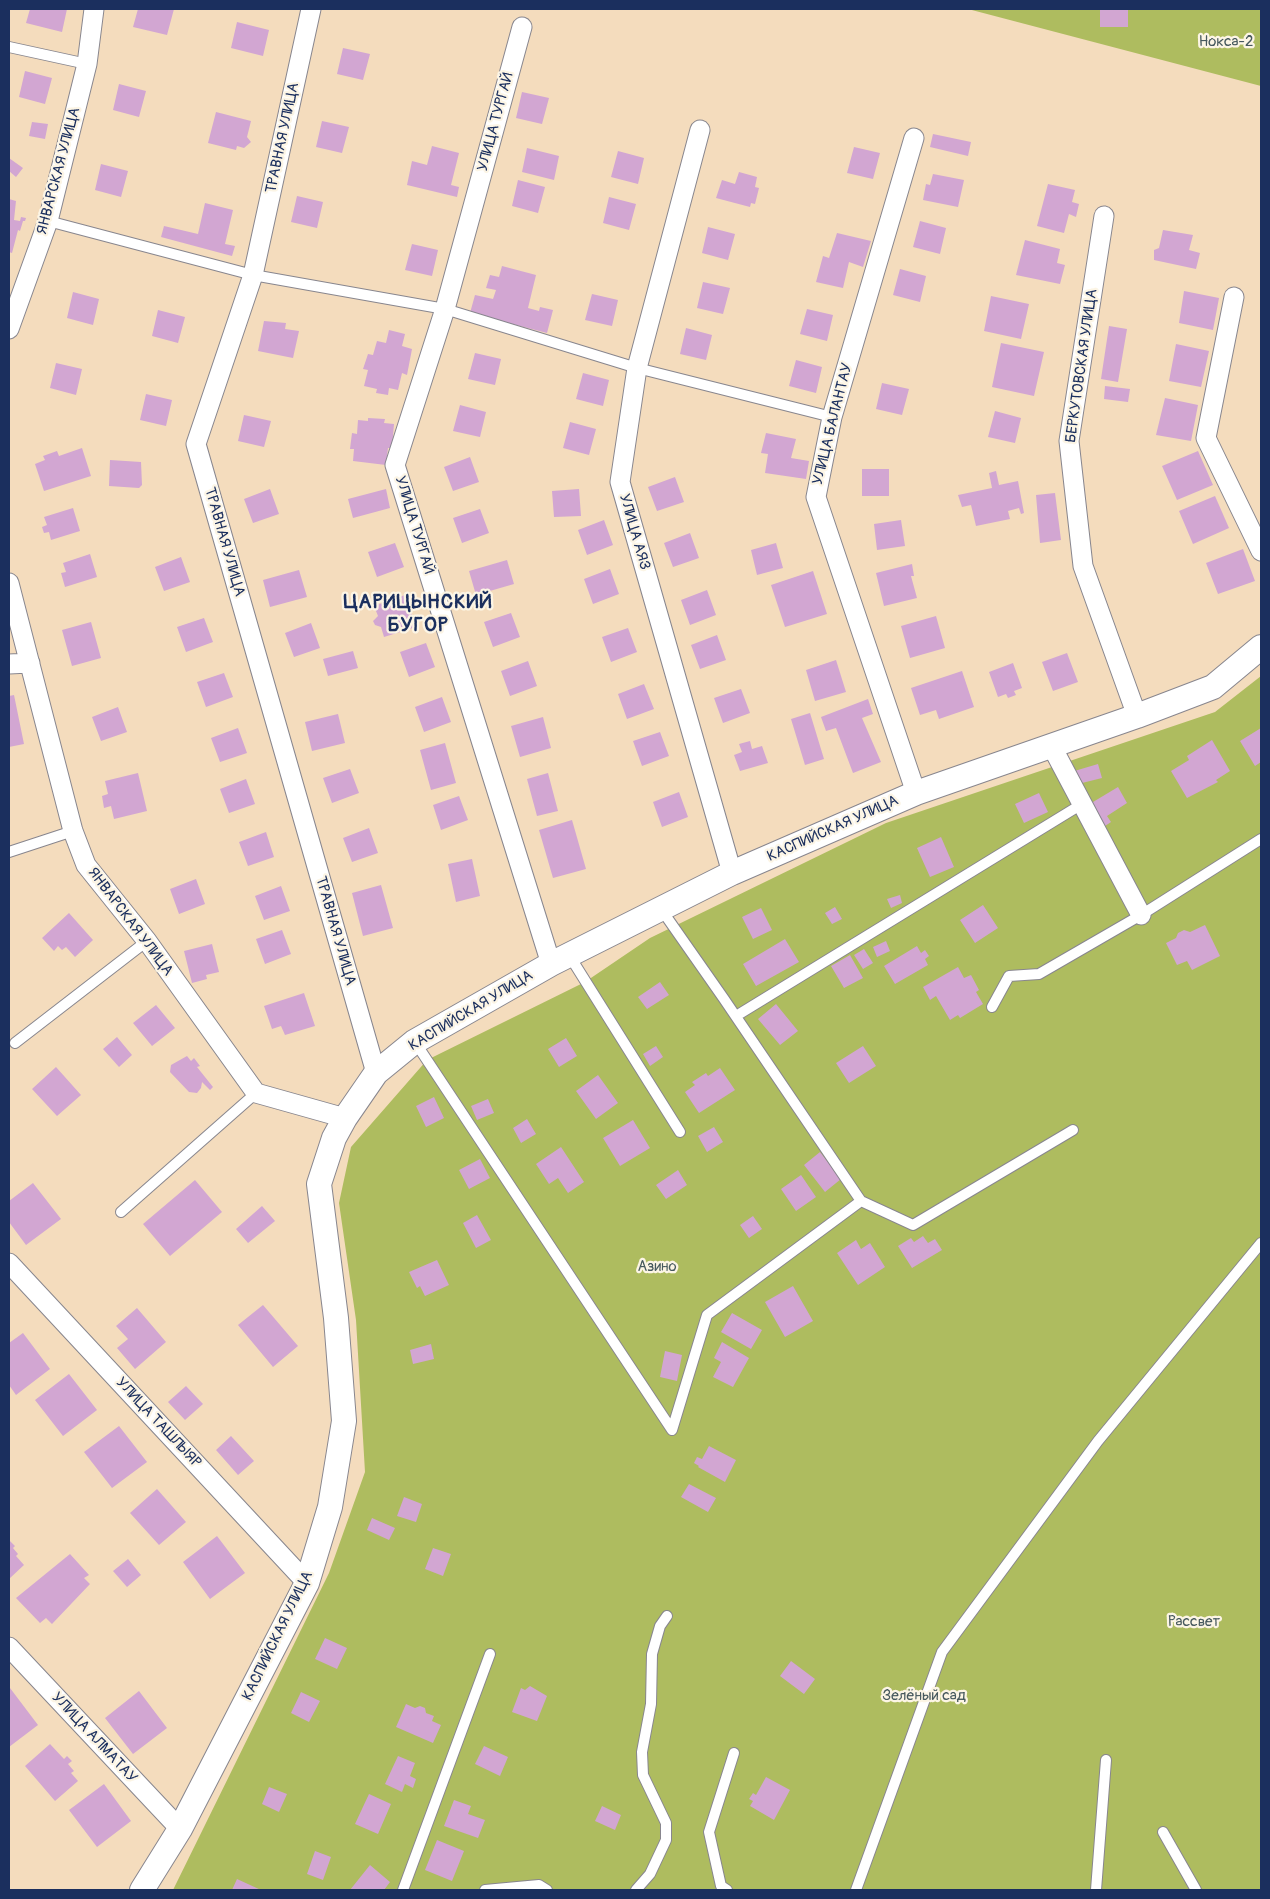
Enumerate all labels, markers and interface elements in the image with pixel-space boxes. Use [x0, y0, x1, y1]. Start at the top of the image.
park label: Нокса-2 [1199, 33, 1253, 51]
street label: УЛИЦА ТУРГАЙ [474, 71, 518, 173]
street label: ТРАВНАЯ УЛИЦА [262, 81, 304, 195]
street label: ЯНВАРСКАЯ УЛИЦА [33, 105, 85, 237]
street label: БЕРКУТОВСКАЯ УЛИЦА [1062, 288, 1102, 444]
street label: УЛИЦА БАЛАНТАУ [809, 361, 857, 487]
street label: УЛИЦА ТУРГАЙ [391, 474, 437, 576]
street label: ТРАВНАЯ УЛИЦА [200, 485, 248, 599]
street label: УЛИЦА АЯЗ [615, 492, 653, 572]
district label: ЦАРИЦЫНСКИЙ БУГОР [342, 591, 494, 638]
street label: КАСПИЙСКАЯ УЛИЦА [765, 792, 901, 866]
street label: ЯНВАРСКАЯ УЛИЦА [83, 864, 177, 980]
street label: ТРАВНАЯ УЛИЦА [311, 874, 359, 988]
street label: КАСПИЙСКАЯ УЛИЦА [406, 967, 536, 1055]
park label: Азино [637, 1258, 677, 1276]
street label: УЛИЦА ТАШЛЫЯР [112, 1374, 204, 1472]
street label: КАСПИЙСКАЯ УЛИЦА [239, 1568, 317, 1704]
park label: Рассвет [1168, 1613, 1220, 1631]
park label: Зелёный сад [882, 1687, 966, 1705]
street label: УЛИЦА АЛМАТАУ [48, 1689, 140, 1787]

